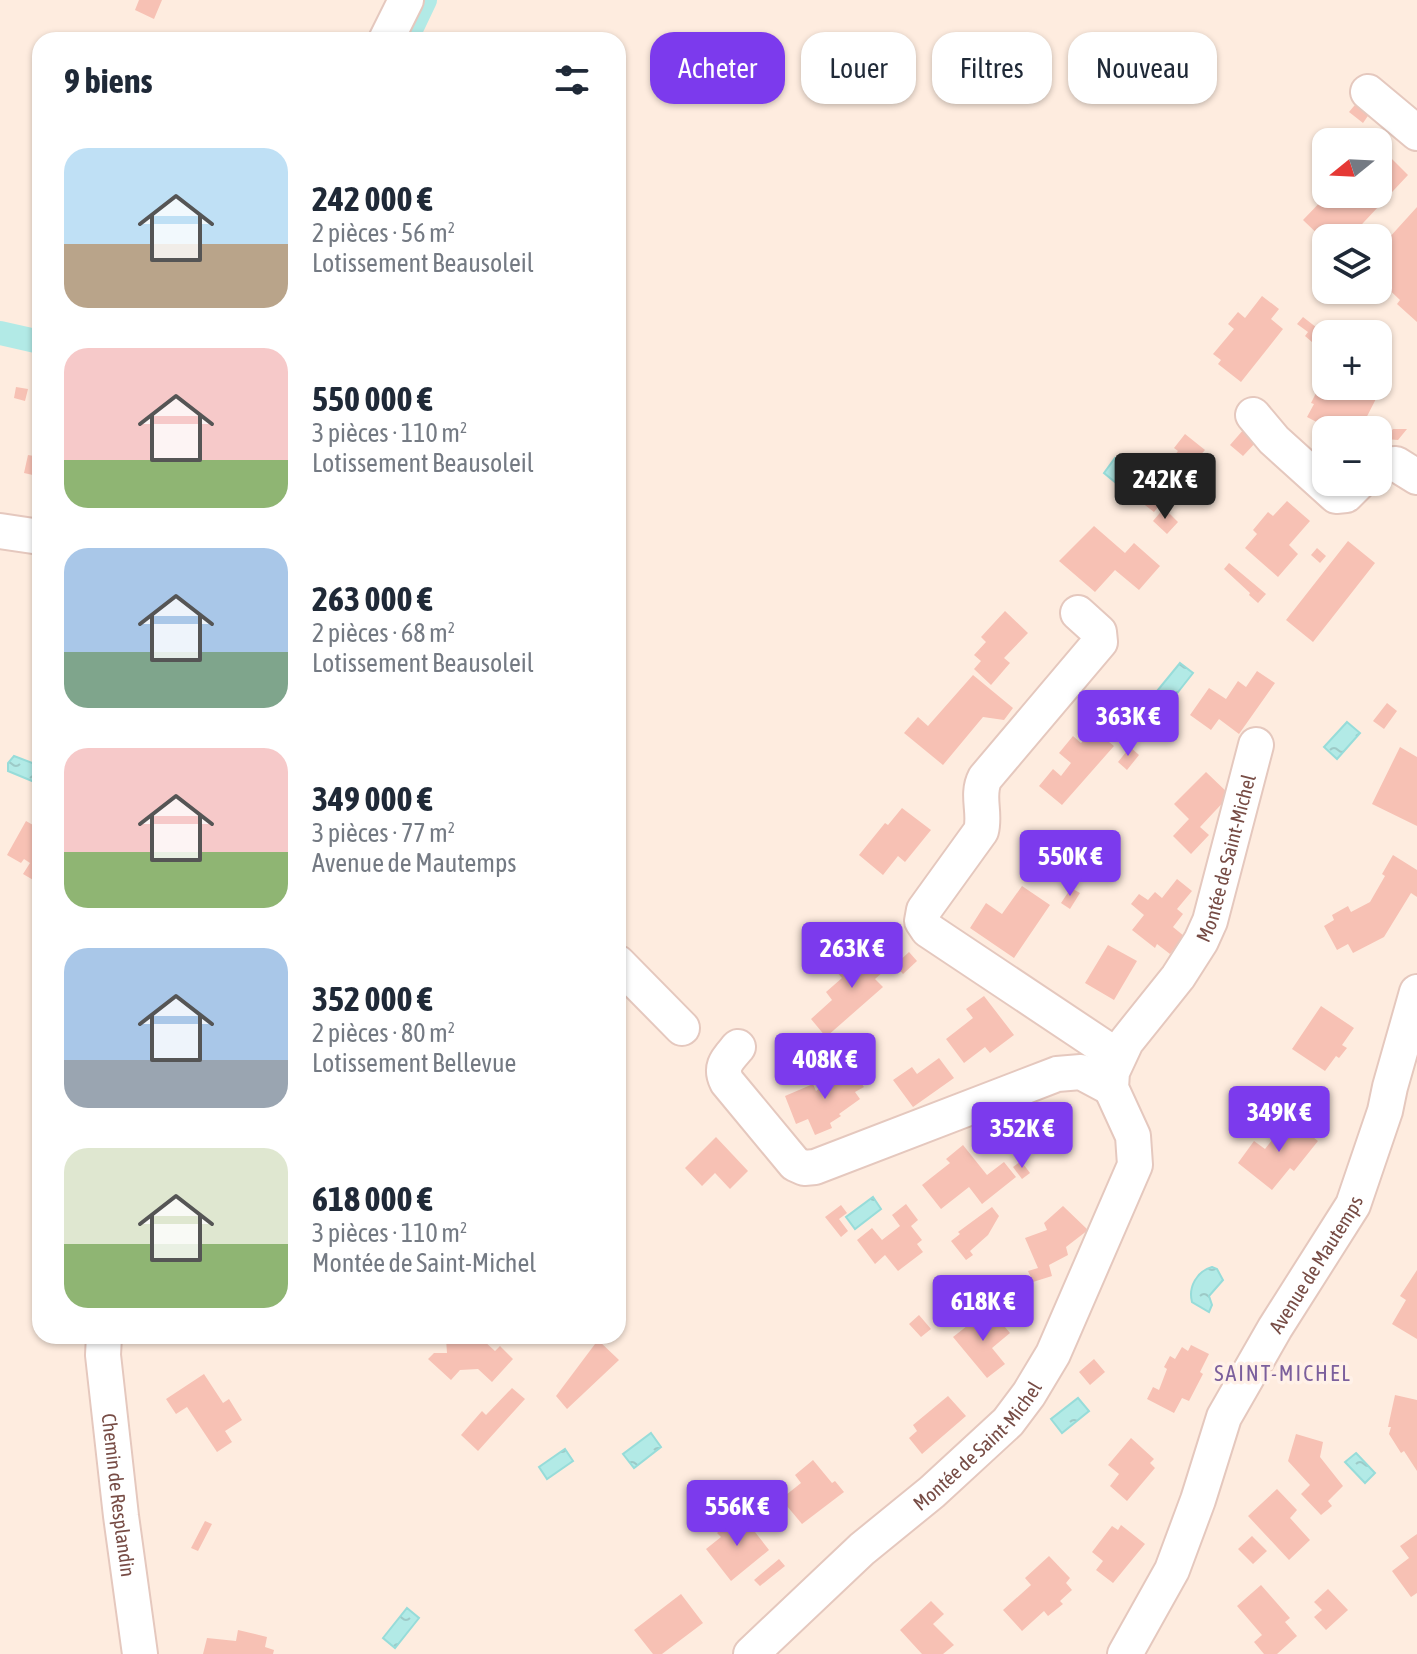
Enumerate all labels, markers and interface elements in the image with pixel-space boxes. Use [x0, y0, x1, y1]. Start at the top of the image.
chip: Acheter [650, 32, 785, 104]
chip: Louer [801, 32, 916, 104]
chip: Filtres [932, 32, 1052, 104]
chip: Nouveau [1068, 32, 1217, 104]
icon: filters [550, 58, 594, 102]
text: 9 biens [64, 61, 153, 100]
north arrow [1312, 128, 1392, 208]
map controls [1312, 128, 1392, 496]
text: 242 000 € [312, 179, 433, 218]
icon: home [128, 180, 224, 276]
text: 2 pièces · 56 m² [312, 218, 455, 248]
button: layers [1312, 224, 1392, 304]
text: Lotissement Beausoleil [312, 248, 534, 278]
button: + [1312, 320, 1392, 400]
text: 550 000 € [312, 379, 433, 418]
icon: home [128, 380, 224, 476]
button: − [1312, 416, 1392, 496]
text: 3 pièces · 110 m² [312, 418, 467, 448]
text: Lotissement Beausoleil [312, 448, 534, 478]
pin: 242K € [1100, 453, 1230, 521]
text: 242K € [1133, 464, 1197, 494]
text: 263 000 € [312, 579, 433, 618]
icon: home [128, 580, 224, 676]
text: 2 pièces · 68 m² [312, 618, 455, 648]
text: Lotissement Beausoleil [312, 648, 534, 678]
pin: 363K € [1063, 690, 1193, 758]
text: 363K € [1096, 701, 1160, 731]
street label: Montée de Saint-Michel [1191, 771, 1260, 945]
text: 349 000 € [312, 779, 433, 818]
icon: home [128, 780, 224, 876]
text: 3 pièces · 77 m² [312, 818, 455, 848]
pin: 550K € [1005, 830, 1135, 898]
text: 550K € [1038, 841, 1102, 871]
text: Avenue de Mautemps [312, 848, 517, 878]
pin: 263K € [787, 922, 917, 990]
text: 263K € [820, 933, 884, 963]
text: 352 000 € [312, 979, 433, 1018]
icon: home [128, 980, 224, 1076]
text: 2 pièces · 80 m² [312, 1018, 455, 1048]
pin: 408K € [760, 1033, 890, 1101]
text: 408K € [793, 1044, 857, 1074]
text: Lotissement Bellevue [312, 1048, 516, 1078]
pin: 349K € [1214, 1086, 1344, 1154]
text: 349K € [1247, 1097, 1311, 1127]
pin: 352K € [957, 1102, 1087, 1170]
text: 352K € [990, 1113, 1054, 1143]
text: 618 000 € [312, 1179, 433, 1218]
icon: home [128, 1180, 224, 1276]
street label: Avenue de Mautemps [1264, 1193, 1367, 1337]
text: 3 pièces · 110 m² [312, 1218, 467, 1248]
text: Montée de Saint-Michel [312, 1248, 536, 1278]
pin: 618K € [918, 1275, 1048, 1343]
text: 618K € [951, 1286, 1015, 1316]
district label: SAINT-MICHEL [1214, 1360, 1352, 1386]
street label: Montée de Saint-Michel [908, 1376, 1046, 1514]
street label: Chemin de Resplandin [98, 1412, 141, 1578]
pin: 556K € [672, 1480, 802, 1548]
text: 556K € [705, 1491, 769, 1521]

